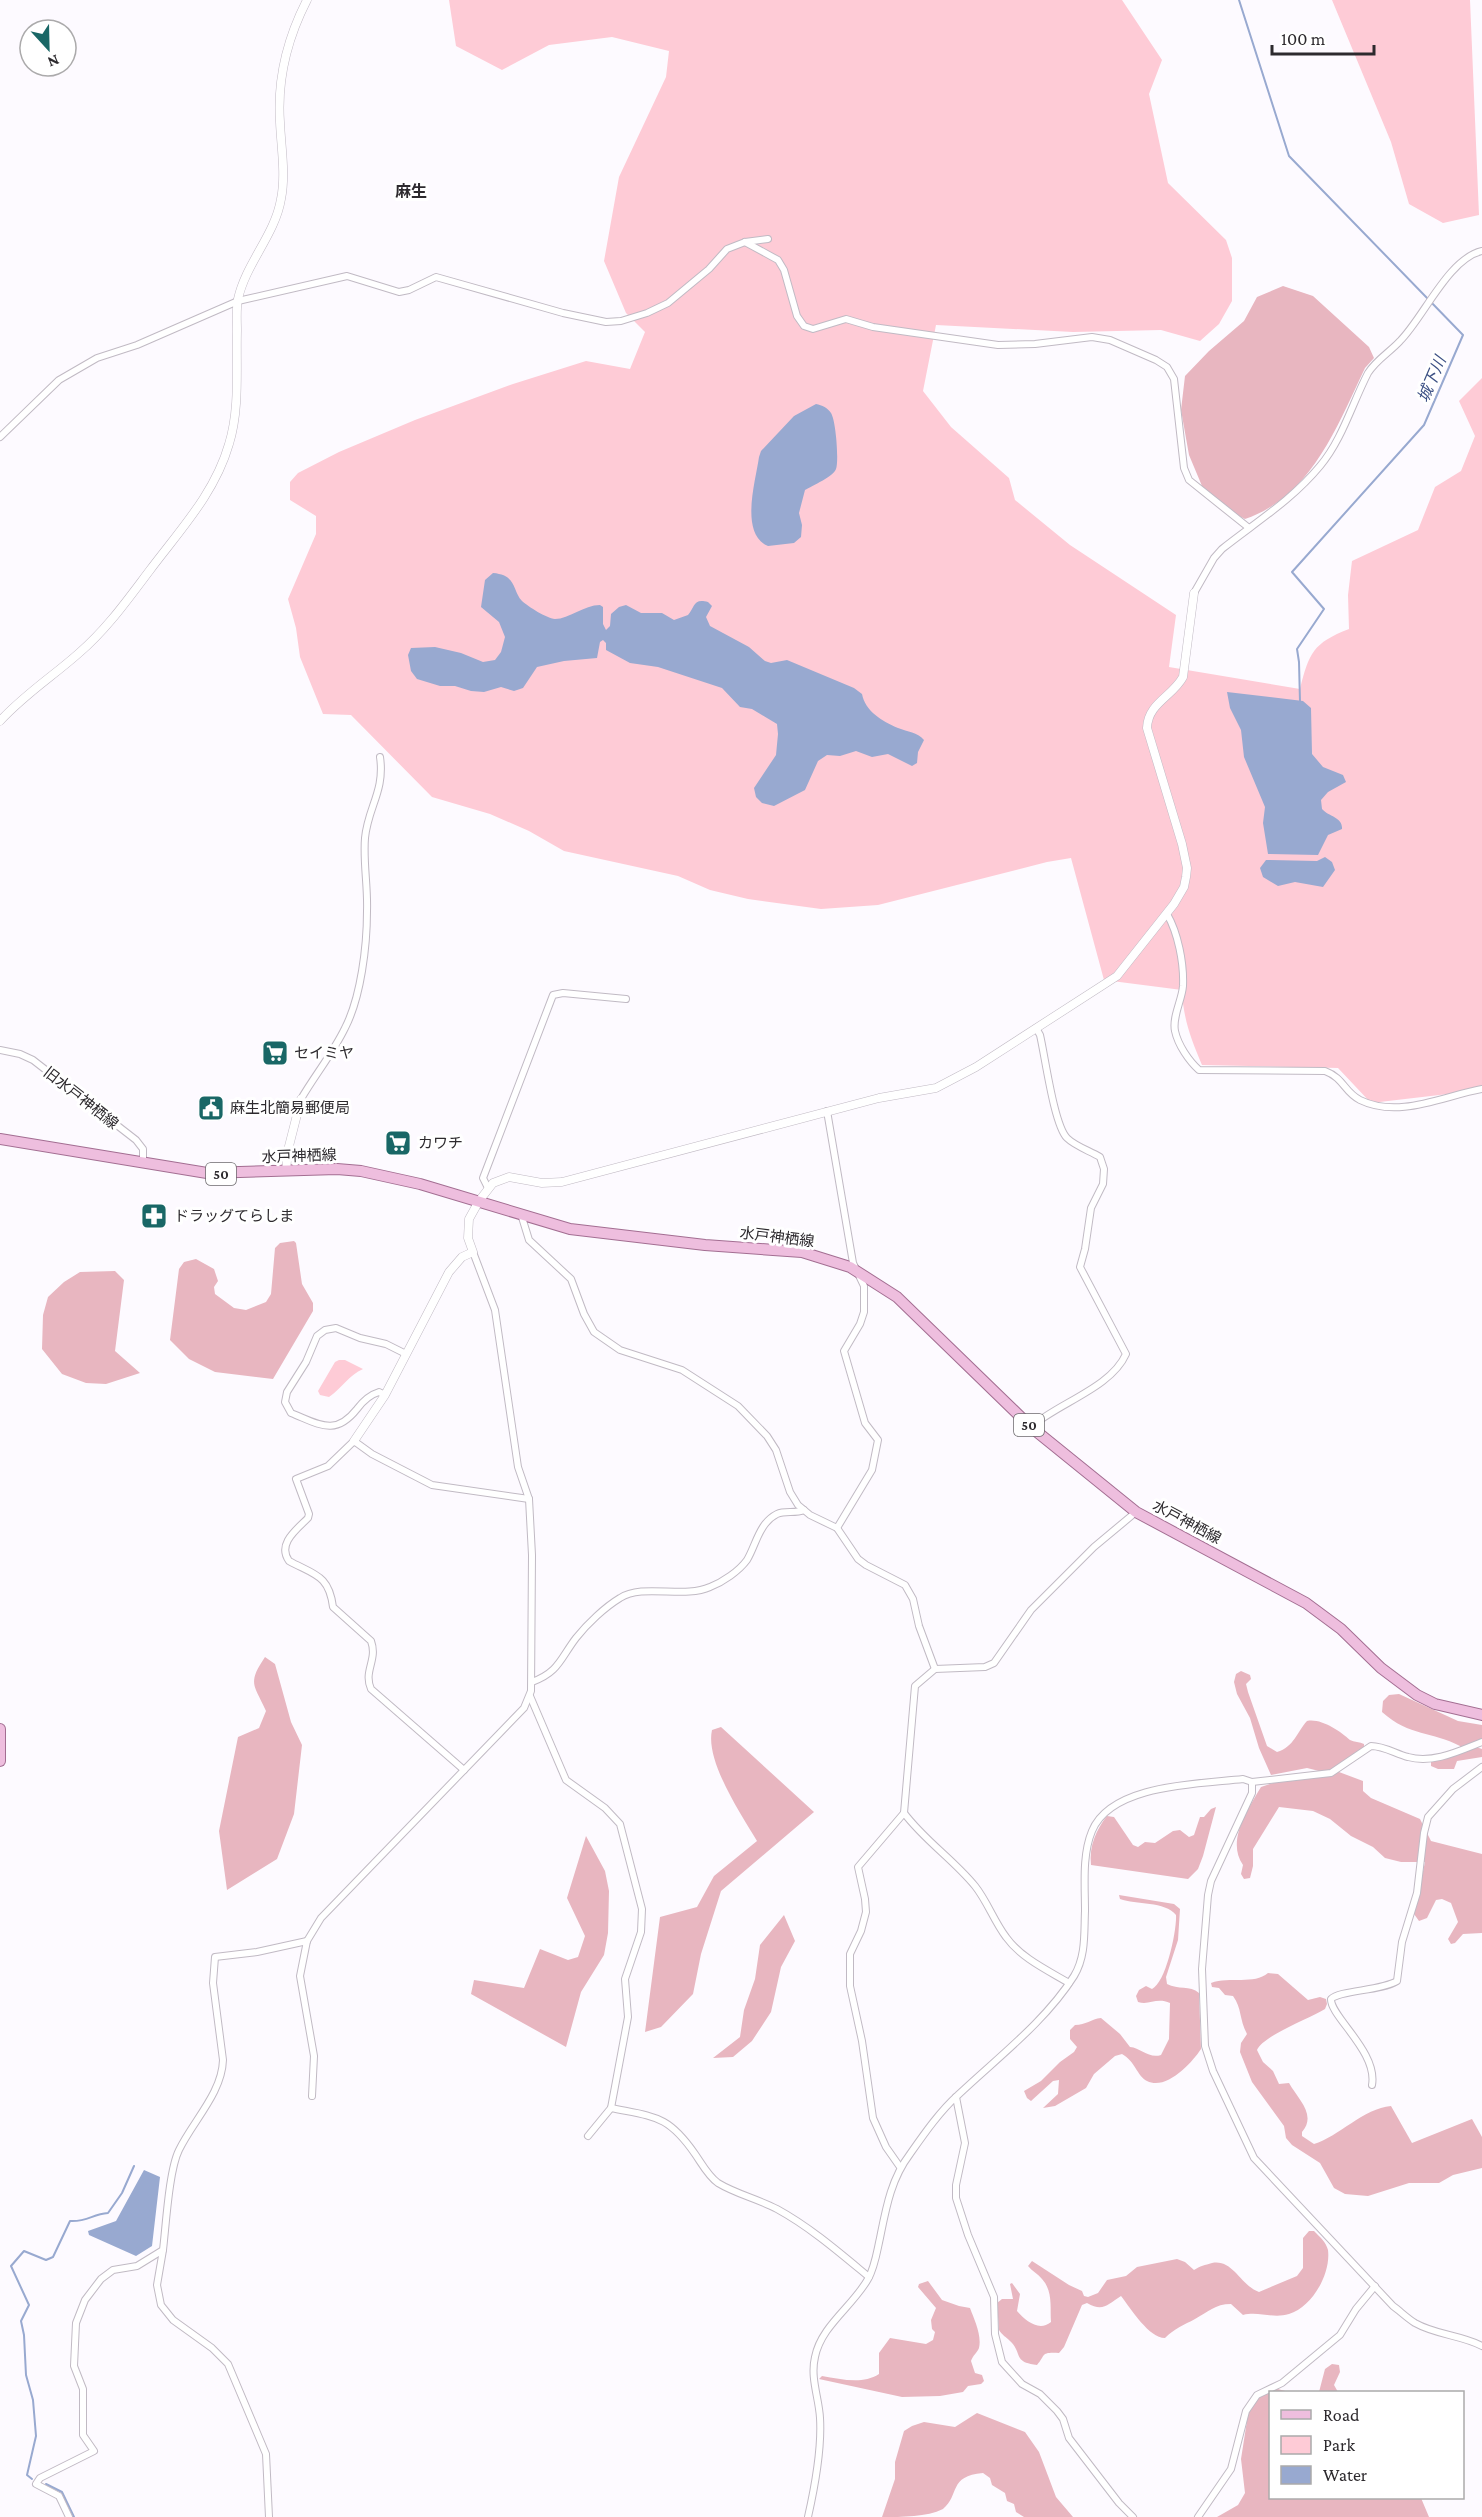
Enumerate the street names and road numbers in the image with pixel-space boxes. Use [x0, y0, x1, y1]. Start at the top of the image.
street label: 旧水戸神栖線 [41, 1064, 121, 1132]
street label: 水戸神栖線 [261, 1147, 337, 1165]
road number: 50 [206, 1163, 236, 1185]
street label: 水戸神栖線 [739, 1224, 815, 1250]
road number: 50 [1014, 1414, 1044, 1436]
street label: 水戸神栖線 [1150, 1497, 1224, 1547]

